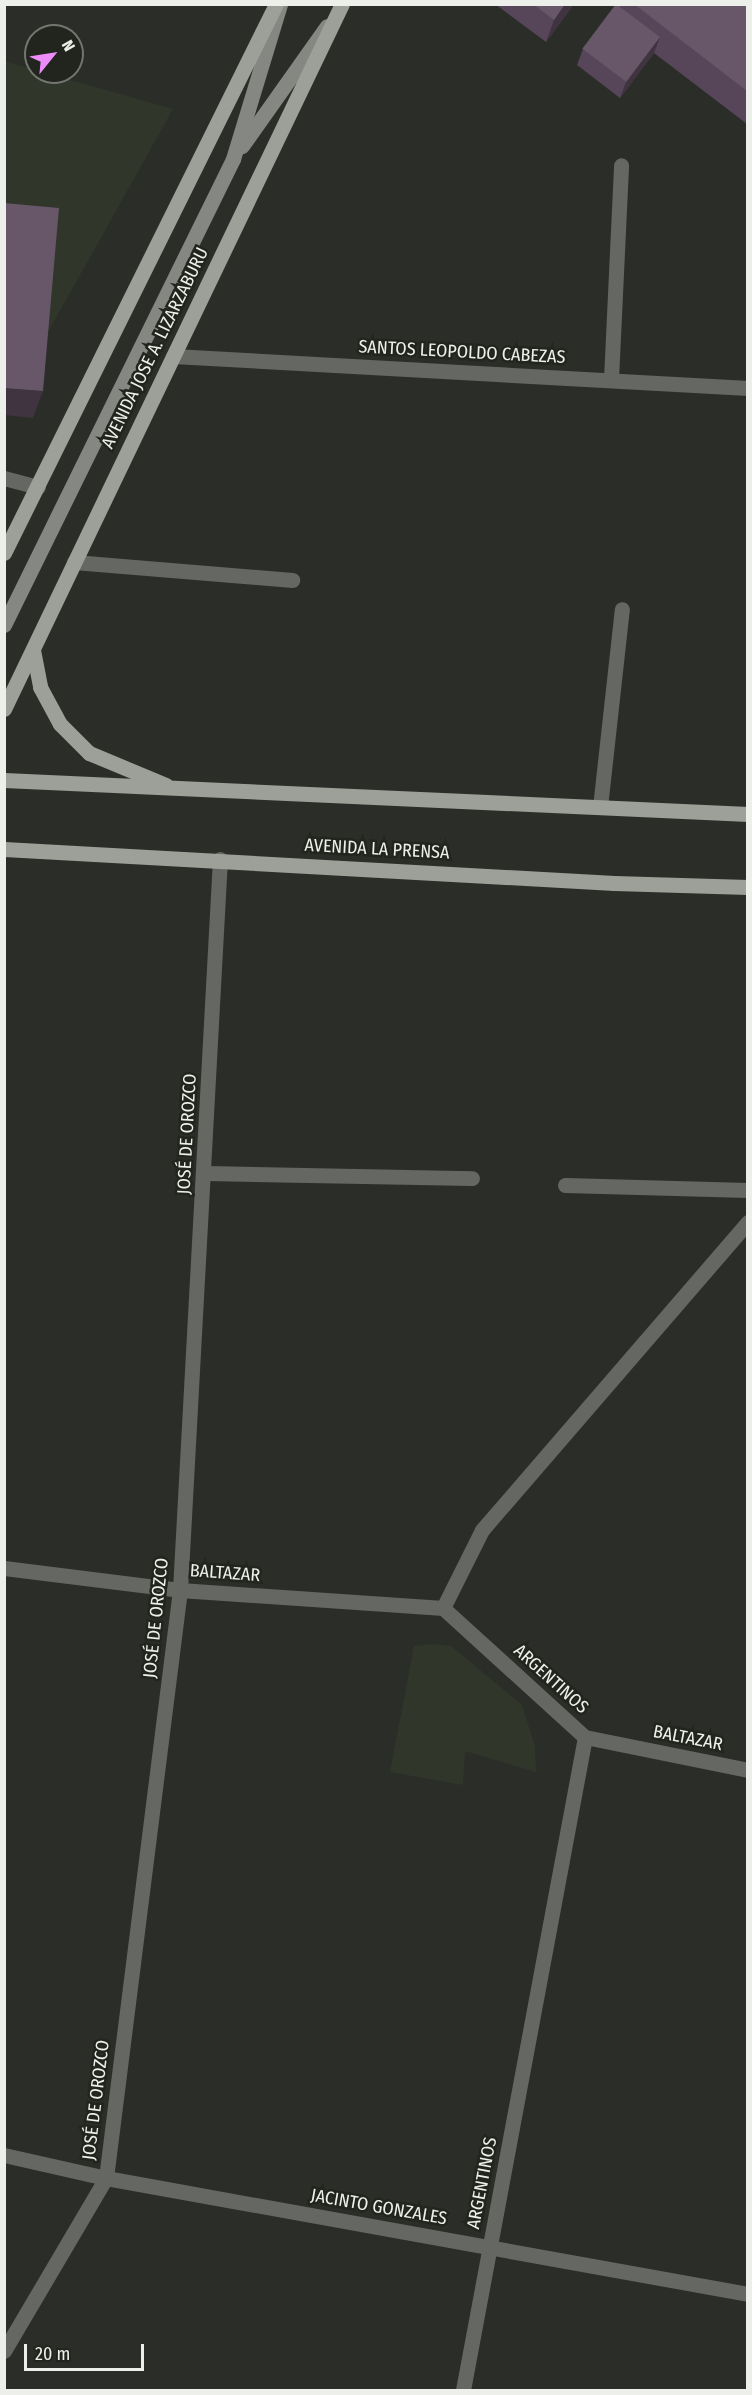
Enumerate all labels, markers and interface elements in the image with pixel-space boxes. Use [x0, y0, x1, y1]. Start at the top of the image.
north arrow [24, 24, 84, 84]
text: N [58, 37, 79, 55]
street label: AVENIDA JOSE A. LIZARZABURU [97, 244, 213, 452]
street label: SANTOS LEOPOLDO CABEZAS [358, 336, 566, 368]
street label: AVENIDA LA PRENSA [304, 834, 450, 864]
street label: JOSÉ DE OROZCO [173, 1073, 201, 1195]
street label: JOSÉ DE OROZCO [139, 1557, 173, 1679]
street label: BALTAZAR [189, 1560, 261, 1586]
street label: ARGENTINOS [509, 1640, 593, 1718]
street label: BALTAZAR [651, 1721, 725, 1755]
street label: JOSÉ DE OROZCO [78, 2039, 114, 2161]
street label: ARGENTINOS [463, 2135, 501, 2231]
street label: JACINTO GONZALES [309, 2184, 449, 2230]
scale bar [27, 2332, 147, 2370]
text: 20 m [35, 2343, 70, 2365]

